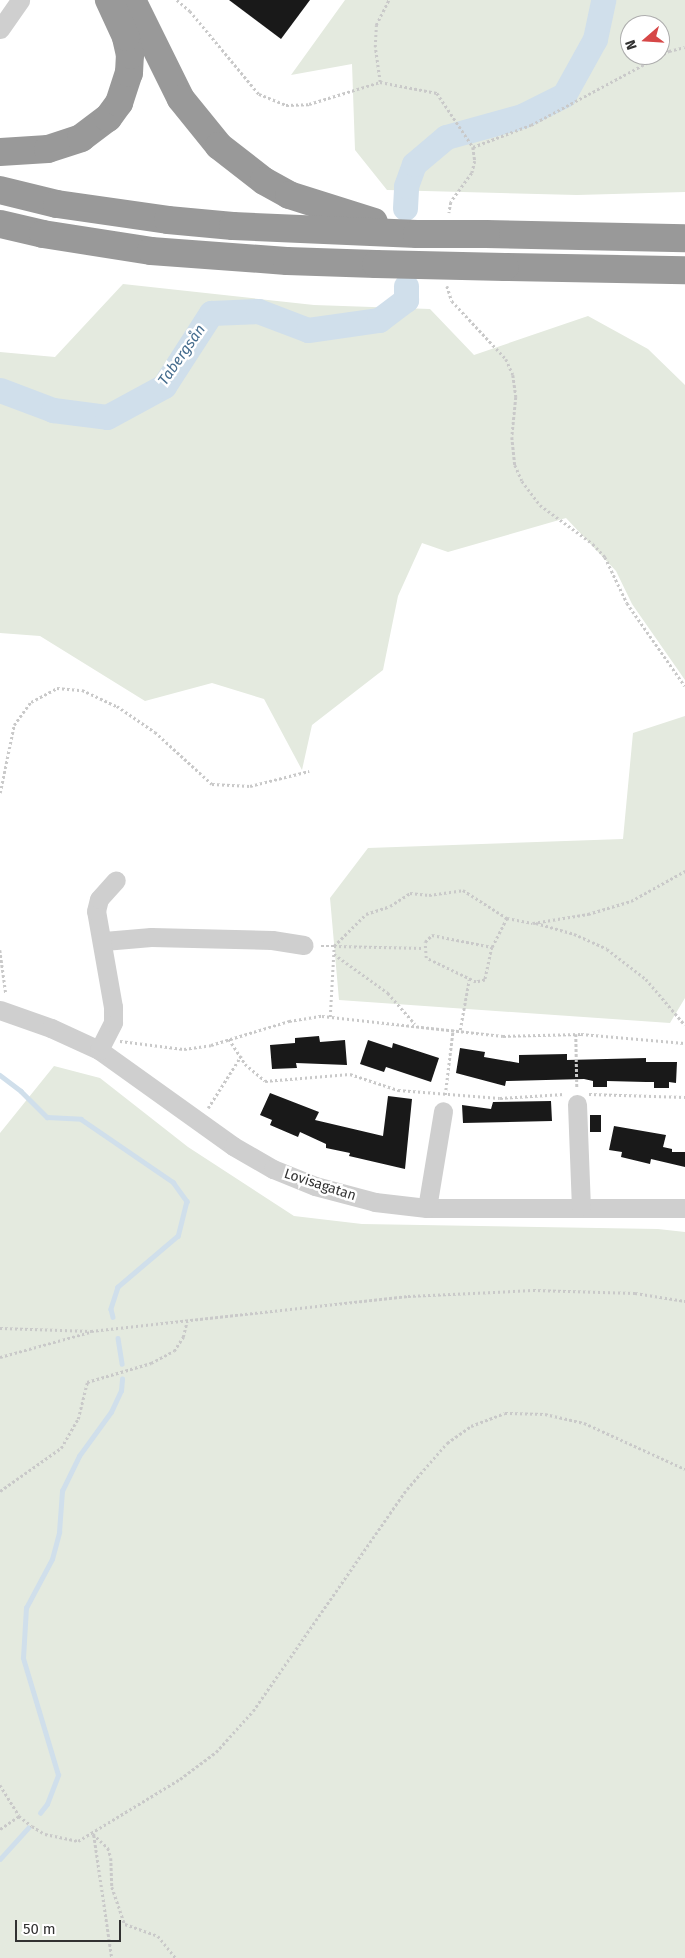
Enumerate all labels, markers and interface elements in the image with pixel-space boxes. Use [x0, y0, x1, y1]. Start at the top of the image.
north arrow [620, 15, 670, 65]
text: N [622, 38, 641, 52]
water label: Tabergsån [155, 321, 209, 389]
street label: Lovisagatan [282, 1165, 358, 1205]
scale bar [18, 1910, 124, 1942]
text: 50 m [23, 1920, 56, 1938]

